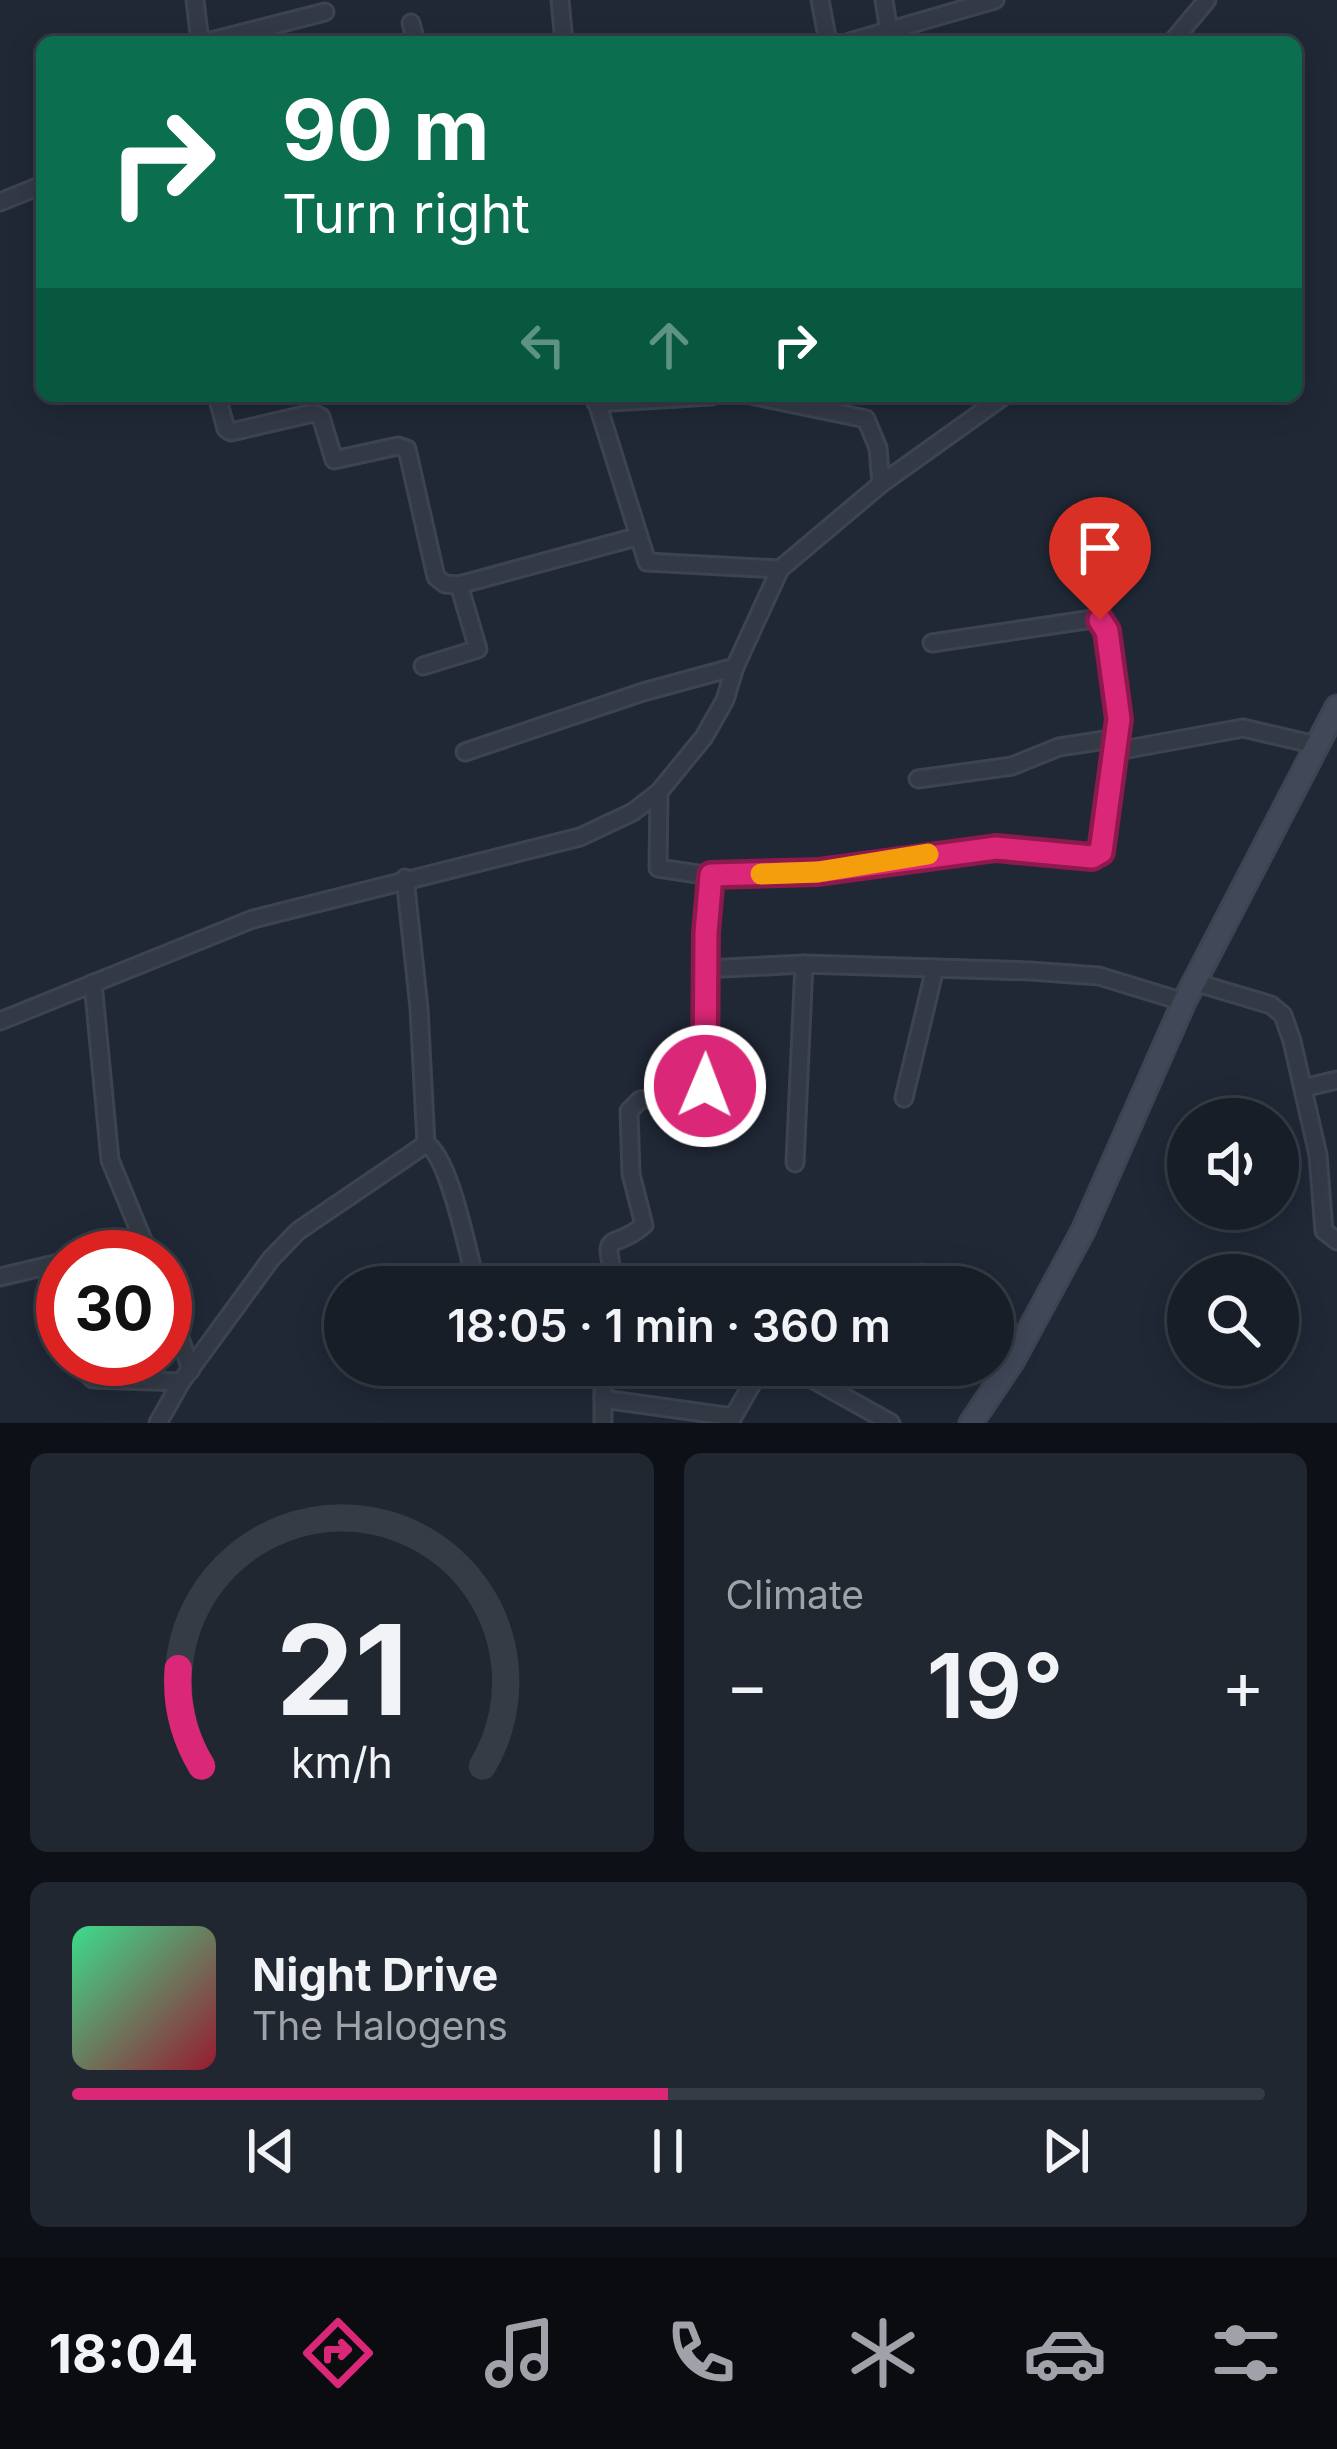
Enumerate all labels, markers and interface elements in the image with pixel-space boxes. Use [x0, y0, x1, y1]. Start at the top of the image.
text: 90 m [282, 79, 490, 180]
icon: right [84, 84, 240, 240]
text: Turn right [282, 181, 530, 246]
icon: left [510, 312, 576, 378]
icon: ahead [636, 312, 702, 378]
icon: right [762, 312, 828, 378]
pin [1049, 497, 1151, 620]
icon: arrive [1067, 515, 1133, 581]
position arrow [642, 1023, 768, 1149]
map controls [1167, 1098, 1299, 1386]
button: sound [1167, 1098, 1299, 1230]
speed limit sign: 30 [36, 1230, 192, 1386]
button: search [1167, 1254, 1299, 1386]
text: 18:05 · 1 min · 360 m [447, 1298, 891, 1353]
text: Climate [726, 1571, 864, 1618]
text: 21 [276, 1594, 408, 1745]
text: 19° [927, 1631, 1064, 1740]
text: − [726, 1645, 769, 1725]
text: + [1221, 1645, 1265, 1725]
text: km/h [291, 1735, 393, 1787]
text: Night Drive [252, 1947, 498, 2002]
text: The Halogens [252, 2002, 508, 2049]
icon: previous [238, 2118, 304, 2184]
icon: pause [635, 2118, 701, 2184]
icon: next [1033, 2118, 1099, 2184]
icon: directions [296, 2311, 380, 2395]
icon: music [478, 2311, 562, 2395]
icon: phone [659, 2311, 743, 2395]
icon: climate [841, 2311, 925, 2395]
icon: car [1023, 2311, 1107, 2395]
icon: filters [1204, 2311, 1288, 2395]
text: 18:04 [49, 2321, 198, 2386]

